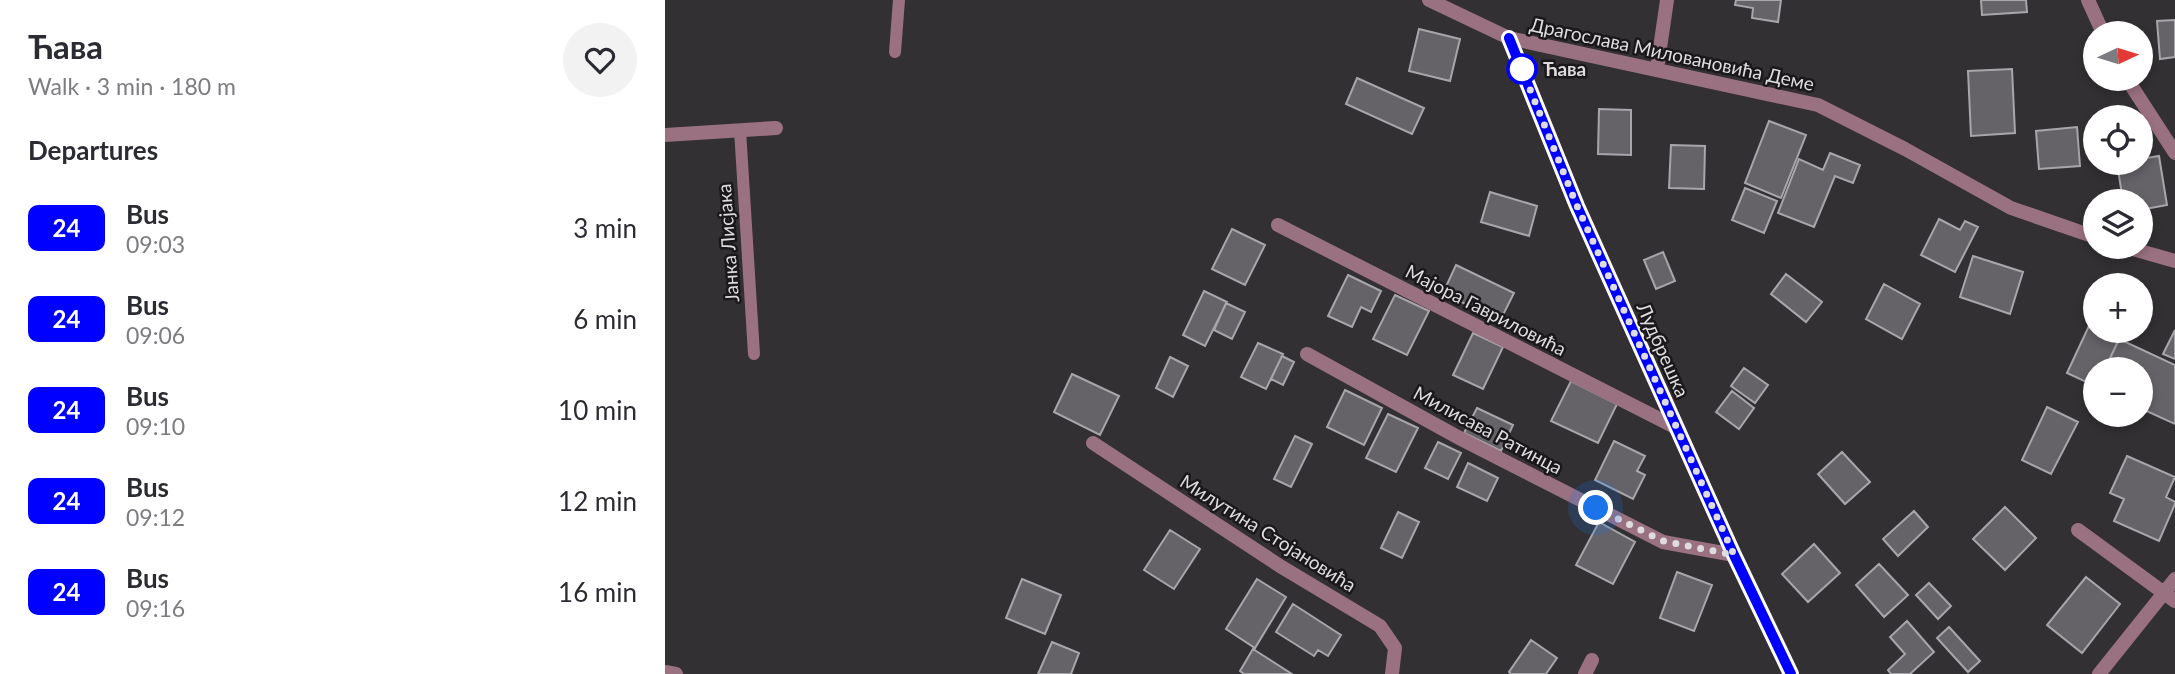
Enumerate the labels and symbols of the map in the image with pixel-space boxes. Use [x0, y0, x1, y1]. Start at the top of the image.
street label: Драгослава Миловановића Деме [1528, 12, 1816, 95]
north arrow [2083, 21, 2153, 91]
marker: Ћава [1507, 54, 1537, 84]
place label: Ћава [1543, 57, 1586, 80]
street label: Јанка Лисјака [712, 183, 743, 303]
street label: Мајора Гавриловића [1402, 259, 1570, 360]
street label: Лудбрешка [1632, 298, 1694, 400]
street label: Милисава Ратинца [1410, 381, 1567, 478]
street label: Милутина Стојановића [1176, 469, 1360, 596]
your location [1578, 490, 1613, 525]

